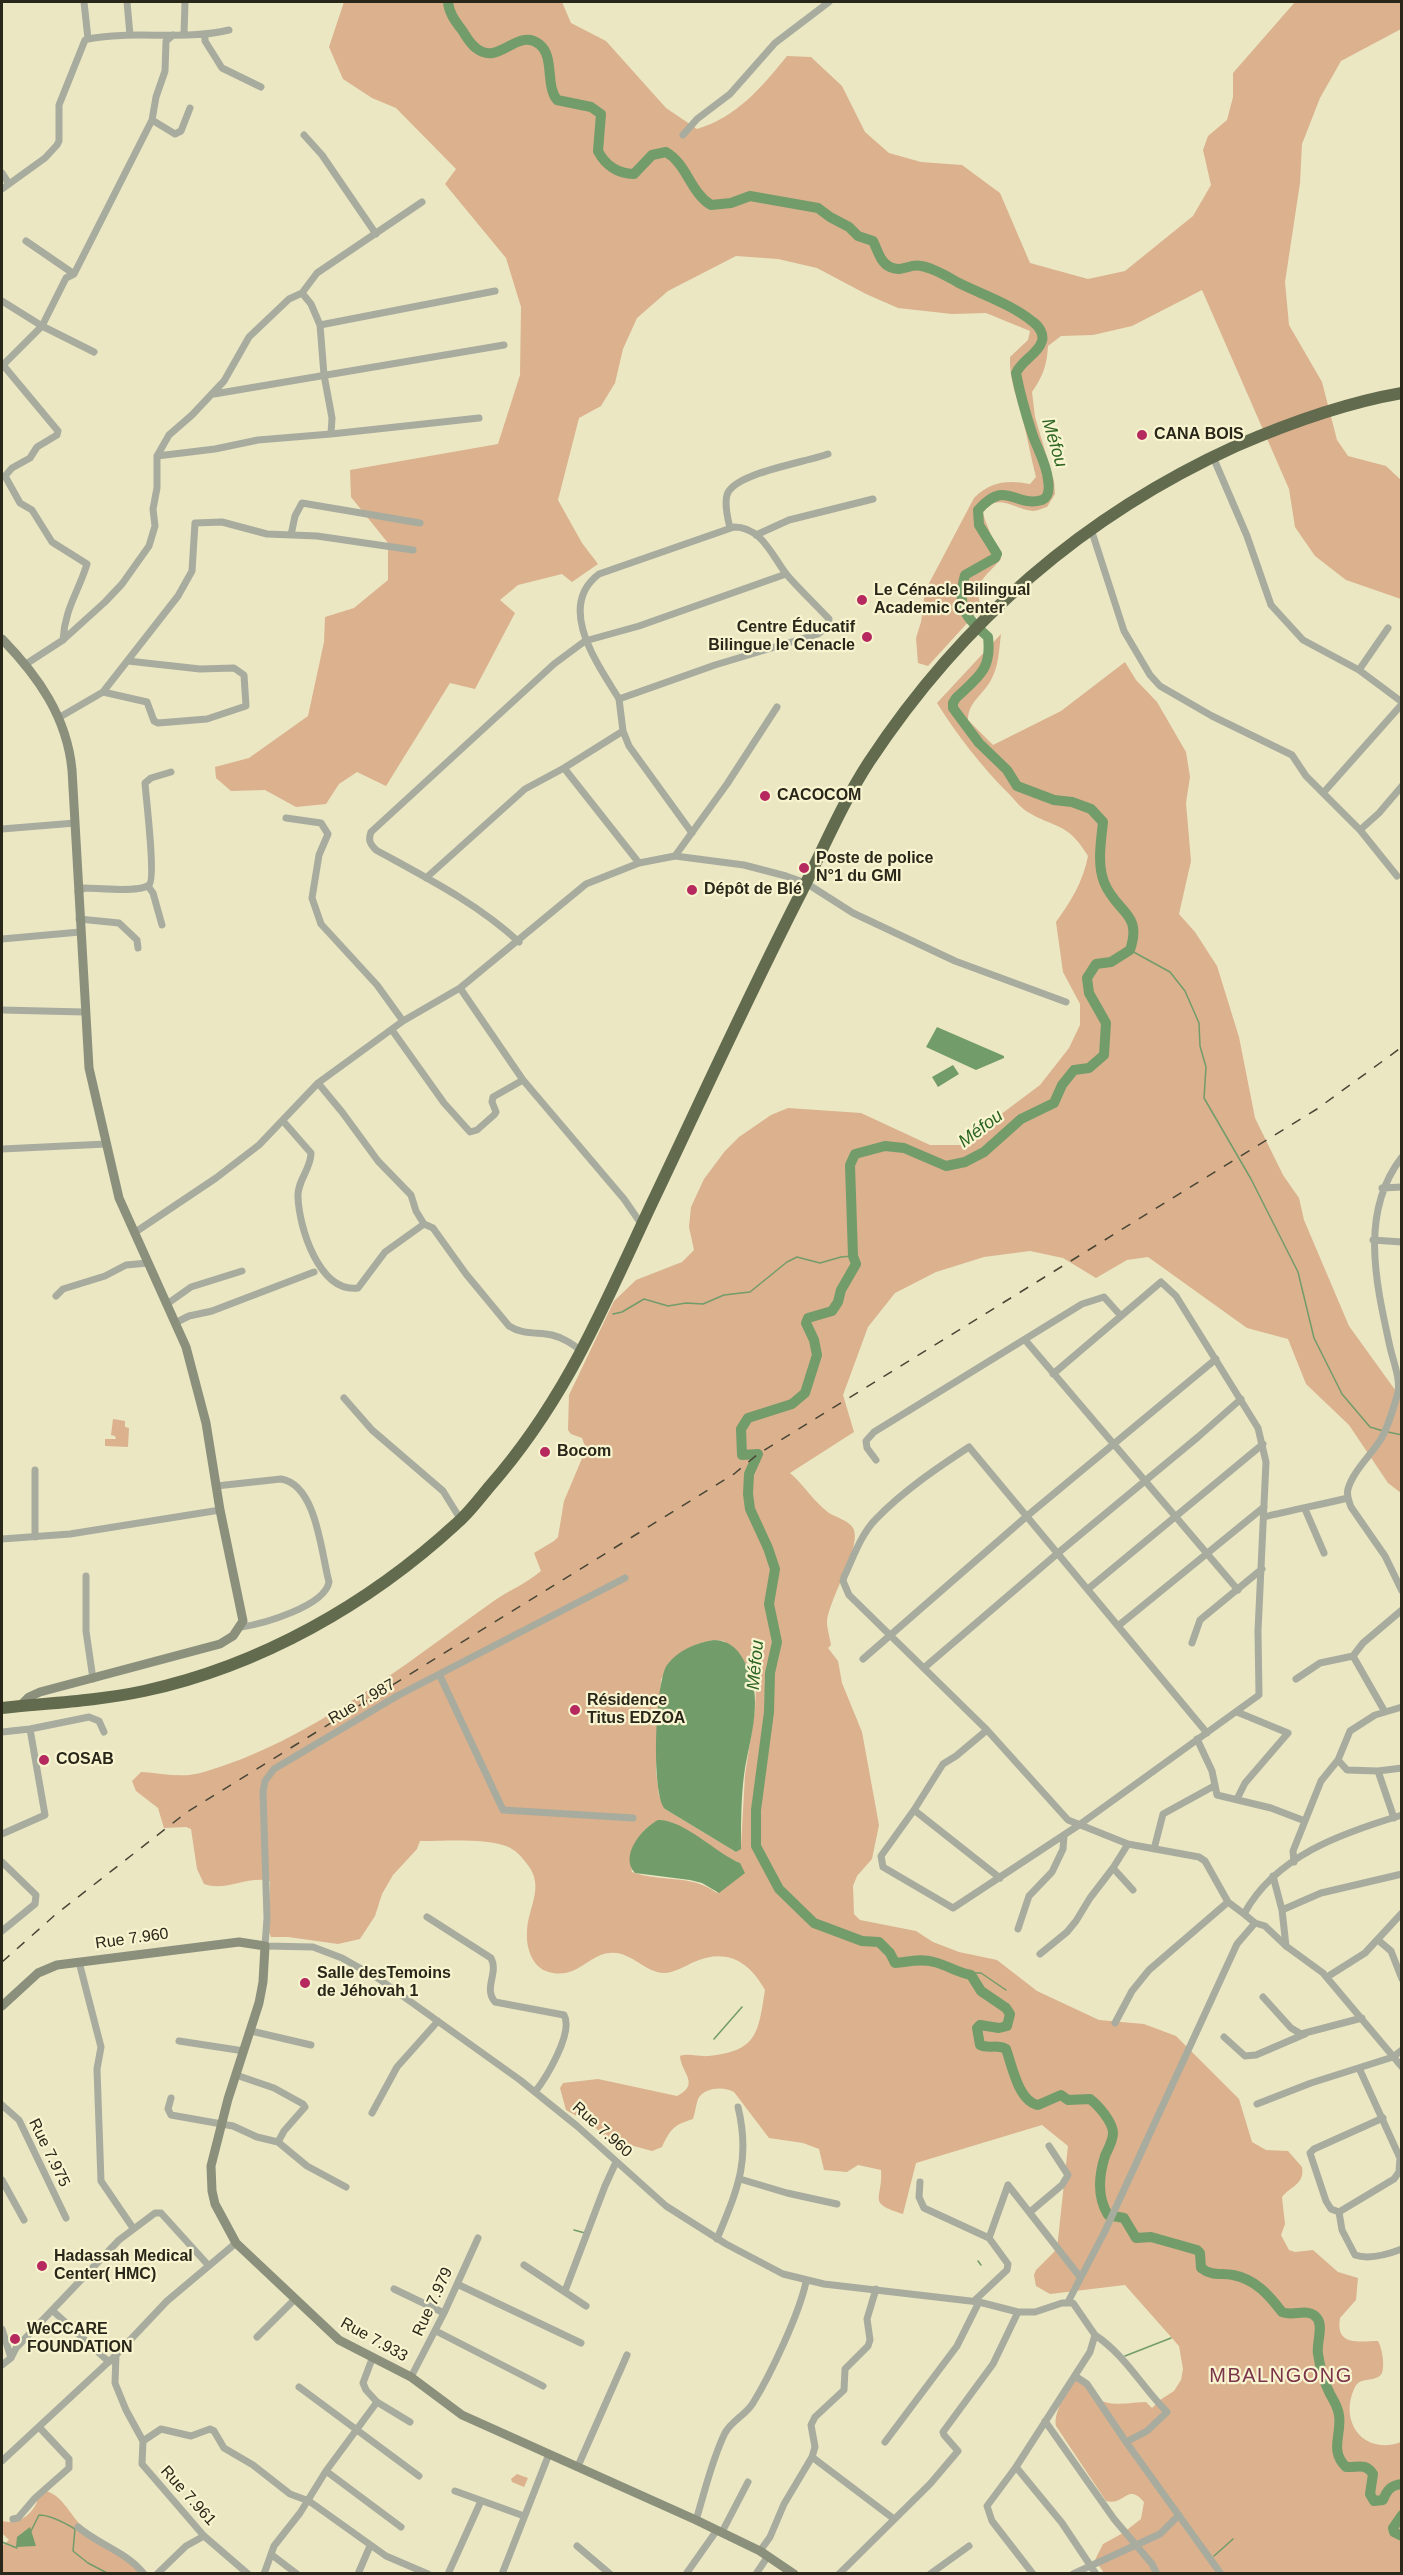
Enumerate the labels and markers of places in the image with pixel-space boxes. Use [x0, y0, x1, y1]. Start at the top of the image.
place label: CANA BOIS [1154, 425, 1244, 445]
marker: CANA BOIS [1135, 428, 1149, 442]
place label: Le Cénacle Bilingual Academic Center [874, 581, 1030, 619]
marker: Le Cénacle Bilingual Academic Center [855, 593, 869, 607]
place label: Centre Éducatif Bilingue le Cenacle [708, 618, 855, 656]
marker: Centre Éducatif Bilingue le Cenacle [860, 630, 874, 644]
place label: CACOCOM [777, 786, 861, 806]
marker: CACOCOM [758, 789, 772, 803]
place label: Poste de police N°1 du GMI [816, 849, 933, 887]
marker: Poste de police N°1 du GMI [797, 861, 811, 875]
place label: Dépôt de Blé [704, 880, 802, 900]
marker: Dépôt de Blé [685, 883, 699, 897]
place label: Bocom [557, 1442, 611, 1462]
marker: Bocom [538, 1445, 552, 1459]
place label: Résidence Titus EDZOA [587, 1691, 685, 1729]
marker: Résidence Titus EDZOA [568, 1703, 582, 1717]
place label: COSAB [56, 1750, 114, 1770]
marker: COSAB [37, 1753, 51, 1767]
place label: Salle desTemoins de Jéhovah 1 [317, 1964, 451, 2002]
marker: Salle desTemoins de Jéhovah 1 [298, 1976, 312, 1990]
place label: Hadassah Medical Center( HMC) [54, 2247, 193, 2285]
marker: Hadassah Medical Center( HMC) [35, 2259, 49, 2273]
place label: WeCCARE FOUNDATION [27, 2320, 132, 2358]
marker: WeCCARE FOUNDATION [8, 2332, 22, 2346]

